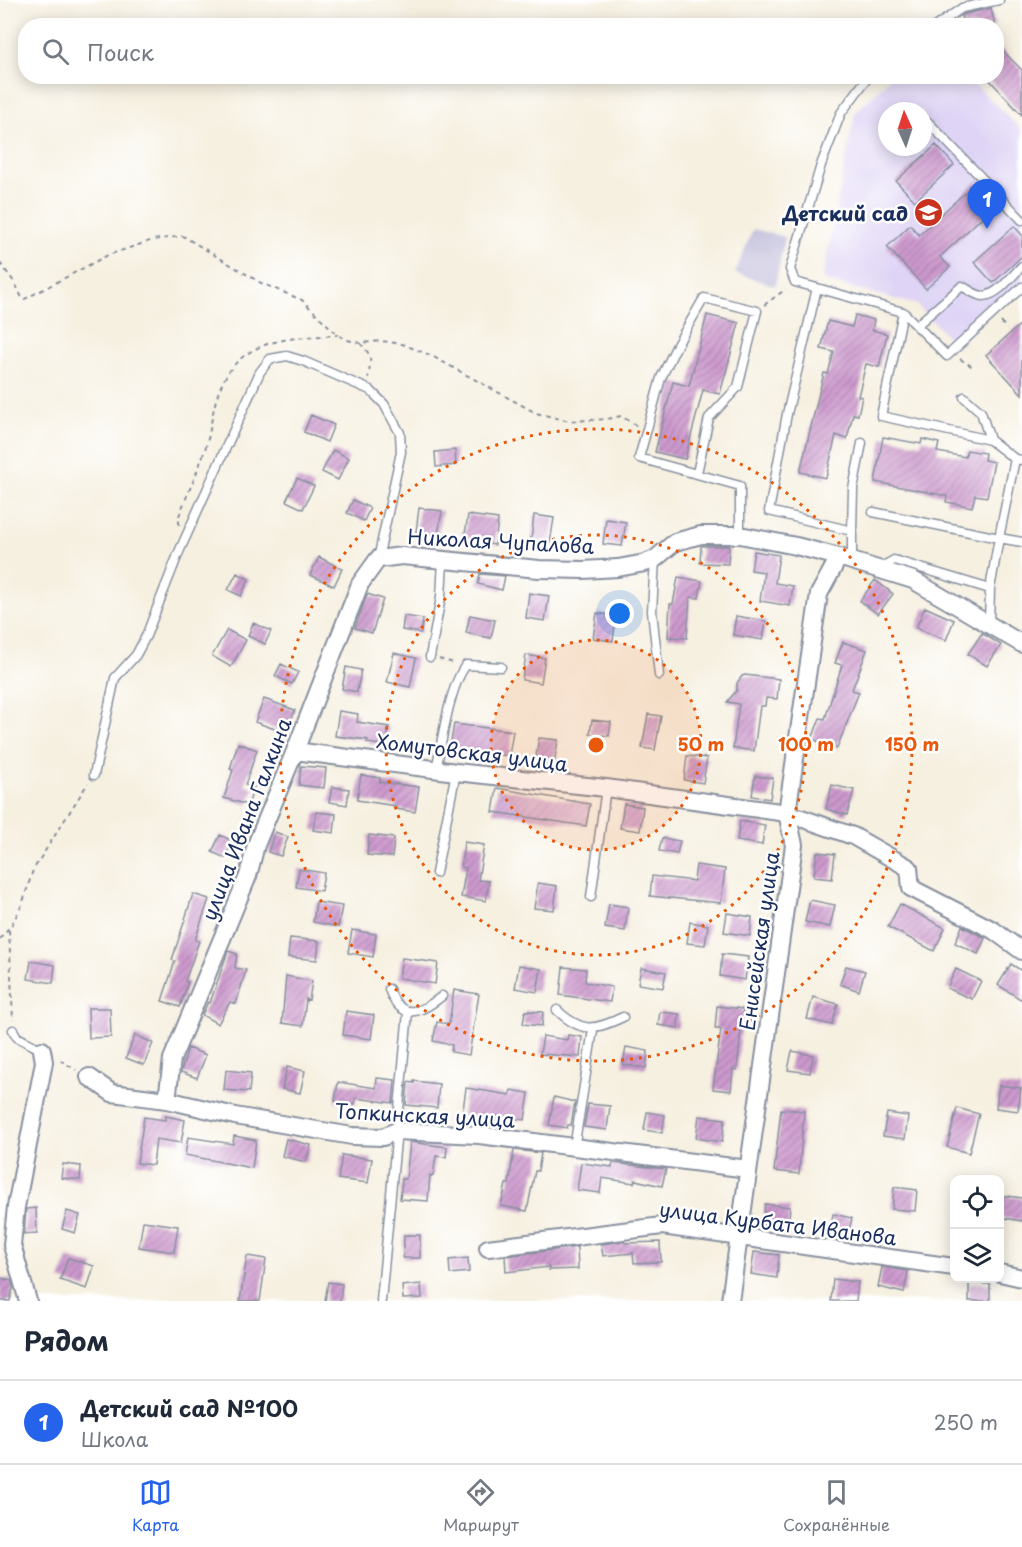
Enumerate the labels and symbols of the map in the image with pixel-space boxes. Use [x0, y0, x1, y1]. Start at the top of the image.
north arrow [878, 102, 932, 156]
pin: 1 [968, 180, 1006, 229]
school or university icon: Детский сад [913, 197, 945, 229]
place label: Детский сад [782, 198, 908, 228]
street label: Николая Чупалова [407, 521, 596, 561]
your location [605, 599, 634, 628]
street label: улица Ивана Галкина [194, 713, 299, 925]
street label: Хомутовская улица [375, 725, 570, 779]
text: 50 m [678, 730, 724, 757]
text: 100 m [778, 730, 834, 757]
text: 150 m [885, 730, 939, 757]
centre of rings [586, 735, 606, 755]
street label: Енисейская улица [732, 849, 786, 1032]
street label: Топкинская улица [334, 1095, 516, 1135]
street label: улица Курбата Иванова [658, 1194, 899, 1253]

